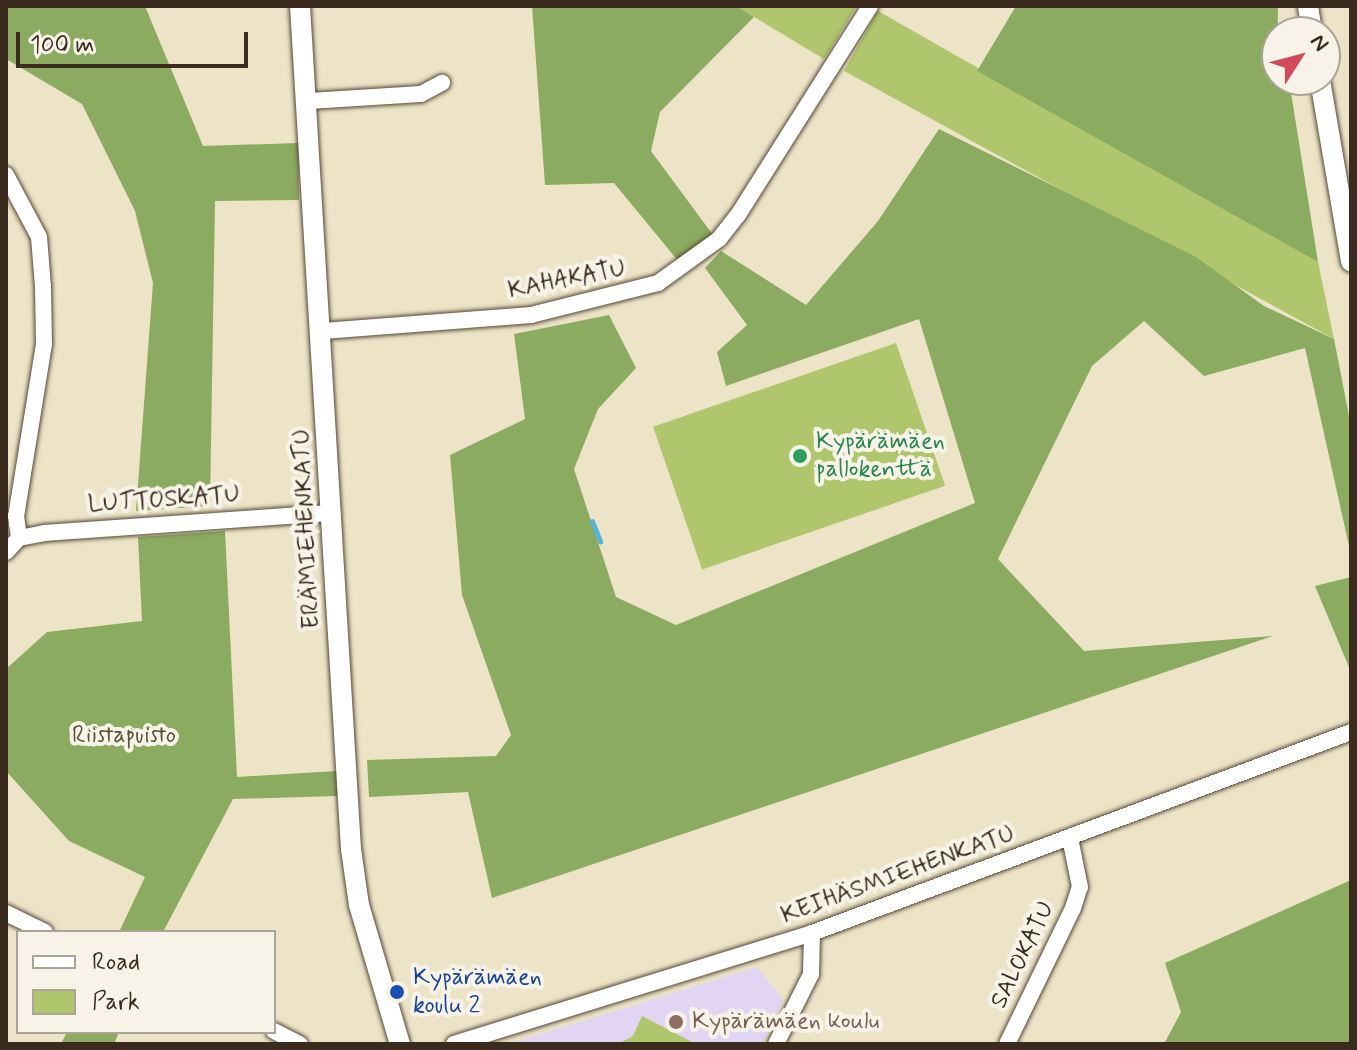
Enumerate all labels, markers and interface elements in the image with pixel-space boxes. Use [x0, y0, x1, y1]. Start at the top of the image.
scale bar [20, 16, 252, 66]
north arrow [1261, 16, 1341, 96]
text: N [1303, 29, 1334, 57]
text: 100 m [30, 30, 94, 61]
street label: KAHAKATU [506, 254, 628, 306]
street label: ERÄMIEHENKATU [287, 428, 327, 630]
place label: Kypärämäen pallokenttä [816, 428, 945, 484]
marker: Kypärämäen pallokenttä [791, 447, 809, 465]
street label: LUTTOSKATU [87, 480, 241, 520]
park label: Riistapuisto [72, 722, 176, 750]
street label: KEIHÄSMIEHENKATU [777, 819, 1019, 931]
street label: SALOKATU [985, 897, 1061, 1013]
legend [16, 930, 276, 1034]
text: Road [92, 947, 140, 978]
place label: Kypärämäen koulu 2 [413, 964, 542, 1020]
marker: Kypärämäen koulu 2 [388, 983, 406, 1001]
text: Park [92, 987, 140, 1018]
place label: Kypärämäen koulu [692, 1008, 876, 1036]
marker: Kypärämäen koulu [667, 1013, 685, 1031]

